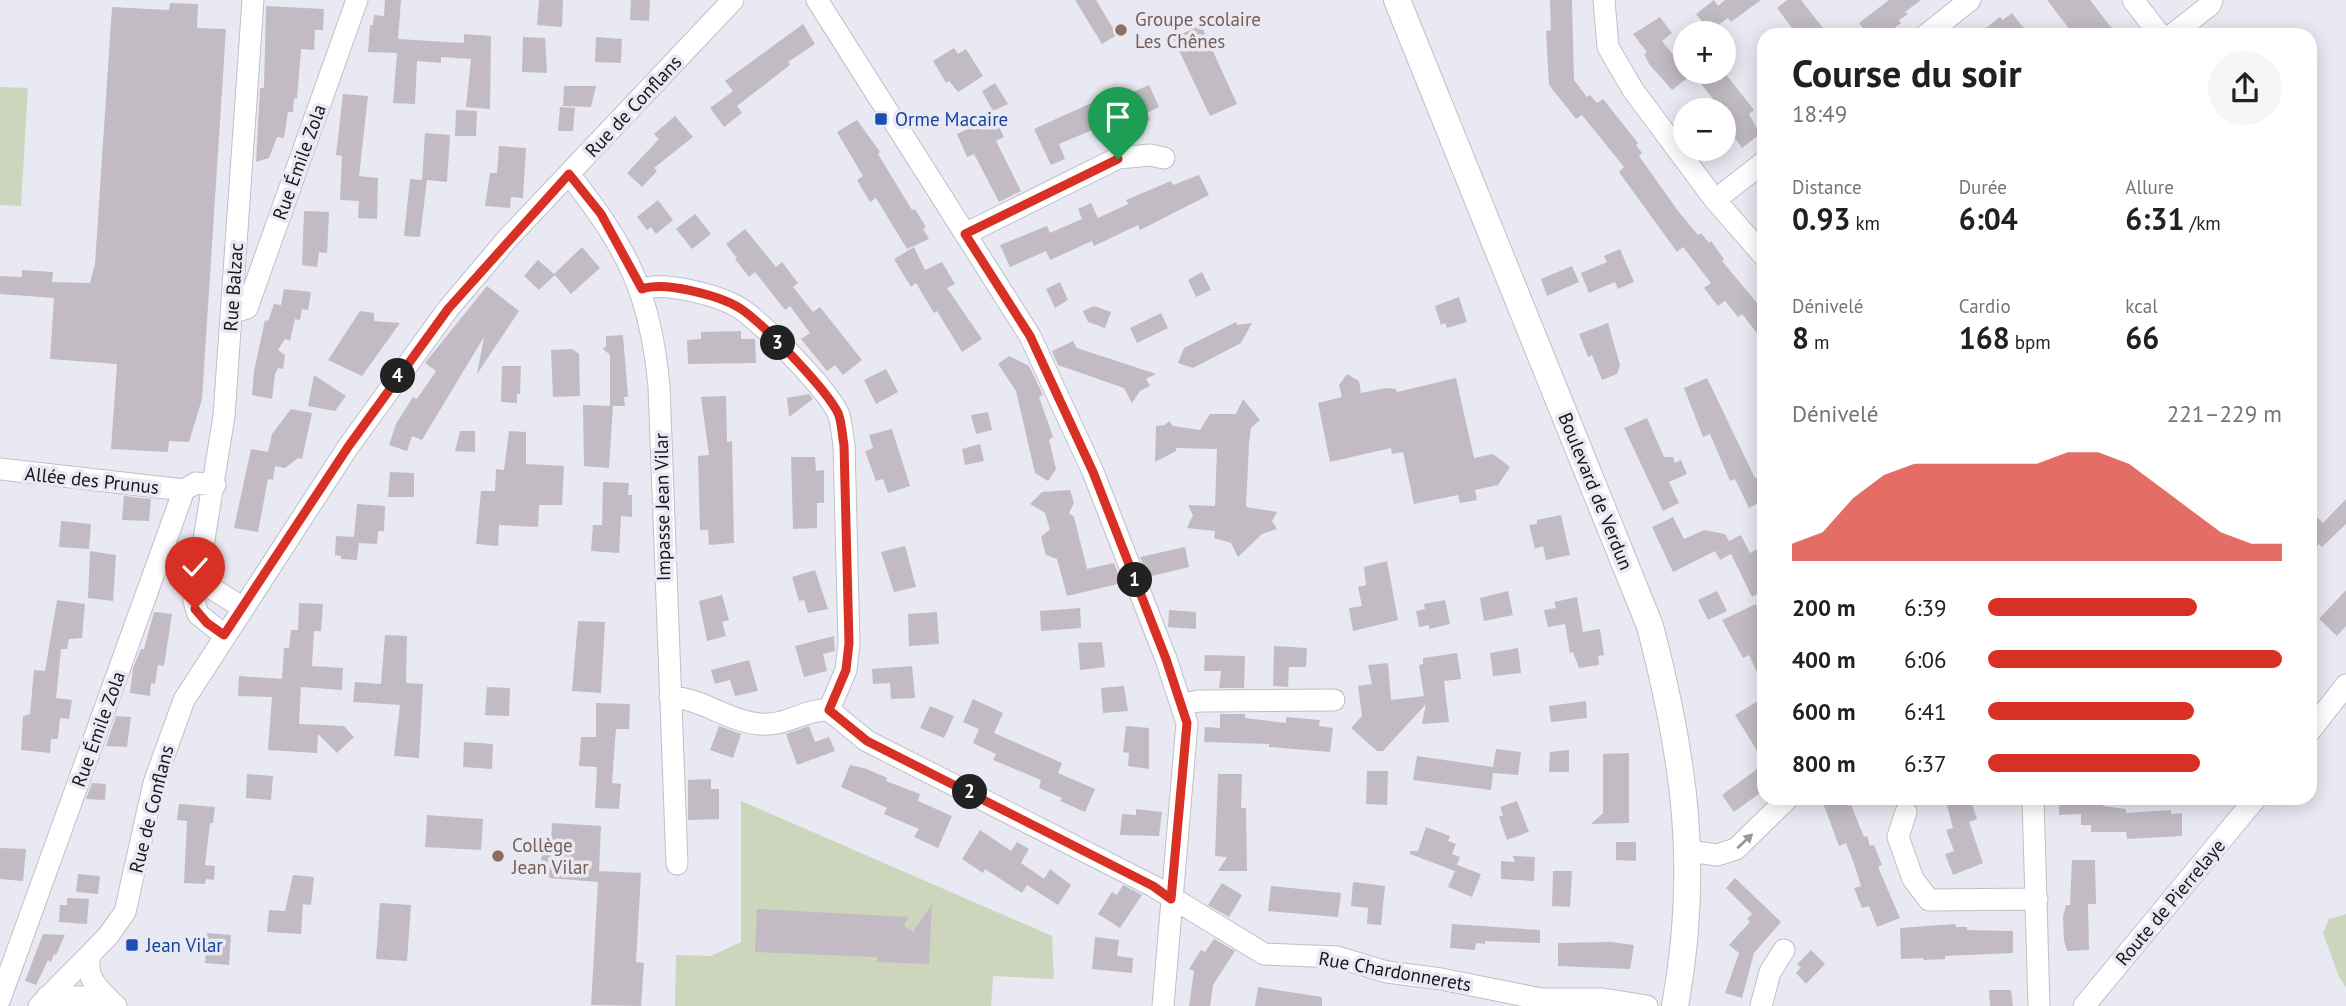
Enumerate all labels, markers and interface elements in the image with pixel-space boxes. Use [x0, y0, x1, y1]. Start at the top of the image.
place label: Groupe scolaire Les Chênes [1135, 7, 1261, 53]
map controls [1673, 21, 1736, 161]
button: + [1673, 21, 1736, 84]
marker: Groupe scolaire Les Chênes [1113, 22, 1129, 38]
text: Course du soir [1792, 48, 2022, 97]
street label: Rue de Conflans [580, 50, 686, 162]
button: share [2208, 51, 2282, 125]
pin [1088, 87, 1148, 159]
icon: arrive [1099, 98, 1137, 136]
button: − [1673, 98, 1736, 161]
text: 18:49 [1792, 99, 1847, 128]
street label: Rue Émile Zola [267, 101, 331, 223]
place label: Orme Macaire [895, 107, 1008, 131]
marker: Orme Macaire [873, 111, 889, 127]
text: Distance [1792, 175, 1862, 199]
text: Durée [1959, 175, 2007, 199]
text: Allure [2125, 175, 2174, 199]
text: 0.93 [1792, 199, 1850, 238]
text: 6:04 [1959, 199, 2018, 238]
text: 6:31 [2125, 199, 2184, 238]
text: km [1850, 211, 1880, 235]
text: /km [2184, 211, 2221, 235]
street label: Rue Balzac [218, 242, 248, 332]
text: Dénivelé [1792, 294, 1863, 318]
text: Cardio [1959, 294, 2011, 318]
text: kcal [2125, 294, 2158, 318]
text: 8 [1792, 318, 1809, 357]
text: 168 [1959, 318, 2010, 357]
text: 66 [2125, 318, 2159, 357]
pin: 3 [760, 326, 796, 360]
text: 3 [772, 330, 783, 354]
text: m [1809, 330, 1830, 354]
text: bpm [2010, 330, 2051, 354]
pin: 4 [380, 358, 416, 394]
text: 4 [392, 363, 403, 387]
text: Dénivelé [1792, 399, 1878, 428]
text: 221–229 m [2167, 399, 2282, 428]
street label: Boulevard de Verdun [1553, 409, 1639, 573]
street label: Impasse Jean Vilar [649, 432, 675, 581]
street label: Allée des Prunus [24, 461, 160, 499]
pin [165, 537, 225, 609]
icon: check [176, 548, 214, 586]
pin: 1 [1118, 562, 1152, 598]
text: 1 [1129, 567, 1140, 591]
text: 200 m [1792, 593, 1855, 622]
text: 6:39 [1904, 593, 1947, 622]
text: 400 m [1792, 645, 1855, 674]
text: 6:06 [1904, 645, 1947, 674]
street label: Rue Émile Zola [66, 668, 130, 790]
text: 600 m [1792, 697, 1855, 726]
text: 6:41 [1904, 697, 1947, 726]
street label: Rue de Conflans [124, 743, 178, 875]
text: 800 m [1792, 749, 1855, 778]
text: 6:37 [1904, 749, 1947, 778]
pin: 2 [953, 774, 988, 810]
text: 2 [964, 779, 975, 803]
place label: Collège Jean Vilar [511, 833, 589, 879]
one-way arrow [1736, 833, 1753, 849]
street label: Route de Pierrelaye [2110, 834, 2230, 970]
marker: Collège Jean Vilar [490, 848, 506, 864]
place label: Jean Vilar [145, 933, 223, 957]
marker: Jean Vilar [124, 937, 140, 953]
street label: Rue Chardonnerets [1317, 946, 1473, 996]

